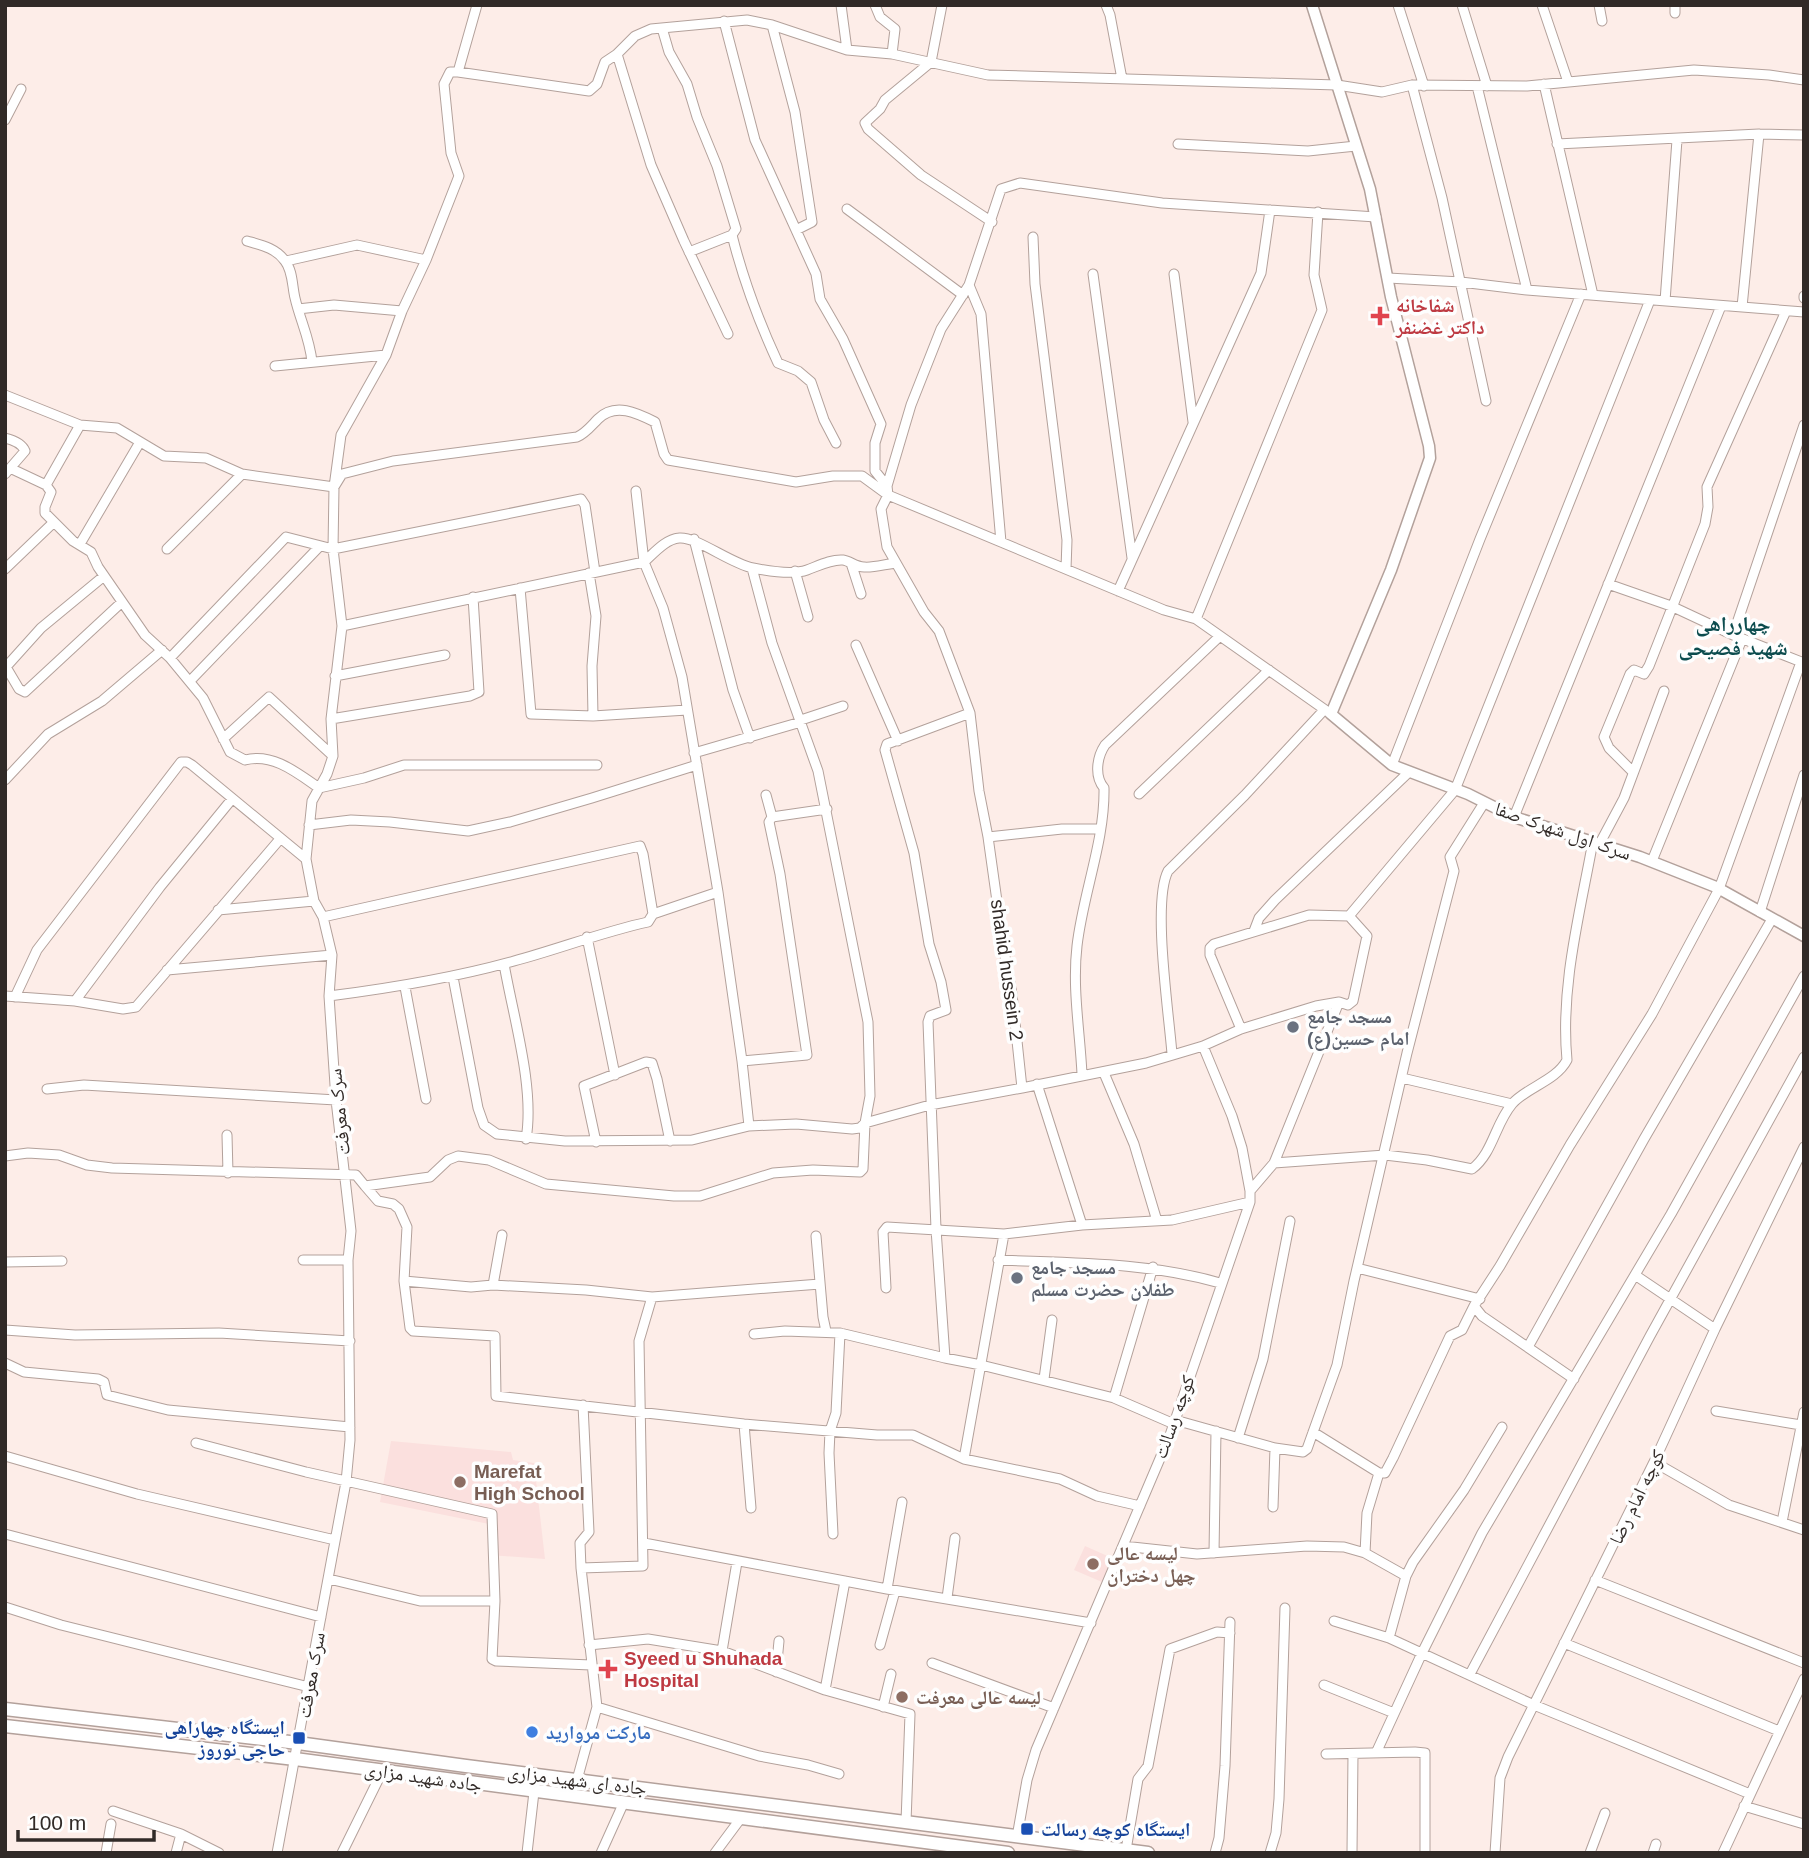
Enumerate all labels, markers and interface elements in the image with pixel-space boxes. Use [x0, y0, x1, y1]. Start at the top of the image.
place label: شفاخانه داکتر غضنفر [1395, 295, 1484, 338]
marker: شفاخانه داکتر غضنفر [1370, 306, 1390, 326]
district label: چهارراهی شهید فصیحی [1678, 612, 1788, 661]
street label: سرک اول شهرک صفا [1492, 798, 1634, 865]
street label: shahid hussein 2 [987, 898, 1027, 1042]
place label: مسجد جامع امام حسین(ع) [1307, 1006, 1410, 1052]
marker: مسجد جامع امام حسین(ع) [1285, 1019, 1301, 1035]
street label: سرک معرفت [324, 1068, 355, 1156]
place label: مسجد جامع طفلان حضرت مسلم [1031, 1257, 1175, 1302]
marker: مسجد جامع طفلان حضرت مسلم [1009, 1270, 1025, 1286]
street label: کوچه رسالت [1149, 1372, 1200, 1462]
street label: کوچه امام رضا [1605, 1446, 1672, 1549]
place label: Marefat High School [474, 1461, 585, 1504]
marker: Marefat High School [452, 1474, 468, 1490]
place label: لیسه عالی چهل دختران [1107, 1543, 1196, 1587]
marker: لیسه عالی چهل دختران [1085, 1556, 1101, 1572]
street label: سرک معرفت [293, 1630, 330, 1720]
place label: Syeed u Shuhada Hospital [624, 1648, 783, 1691]
marker: Syeed u Shuhada Hospital [598, 1659, 618, 1679]
place label: لیسه عالی معرفت [916, 1687, 1041, 1709]
marker: لیسه عالی معرفت [894, 1689, 910, 1705]
place label: ایستگاه چهاراهی حاجی نوروز [164, 1717, 285, 1761]
place label: مارکت مروارید [546, 1722, 651, 1743]
marker: مارکت مروارید [524, 1724, 540, 1740]
marker: ایستگاه چهاراهی حاجی نوروز [291, 1730, 307, 1746]
street label: جاده شهید مزاری [363, 1758, 483, 1797]
street label: جاده ای شهید مزاری [506, 1761, 648, 1800]
scale bar [18, 1798, 154, 1842]
text: 100 m [28, 1811, 86, 1834]
place label: ایستگاه کوچه رسالت [1041, 1819, 1190, 1840]
marker: ایستگاه کوچه رسالت [1019, 1821, 1035, 1837]

